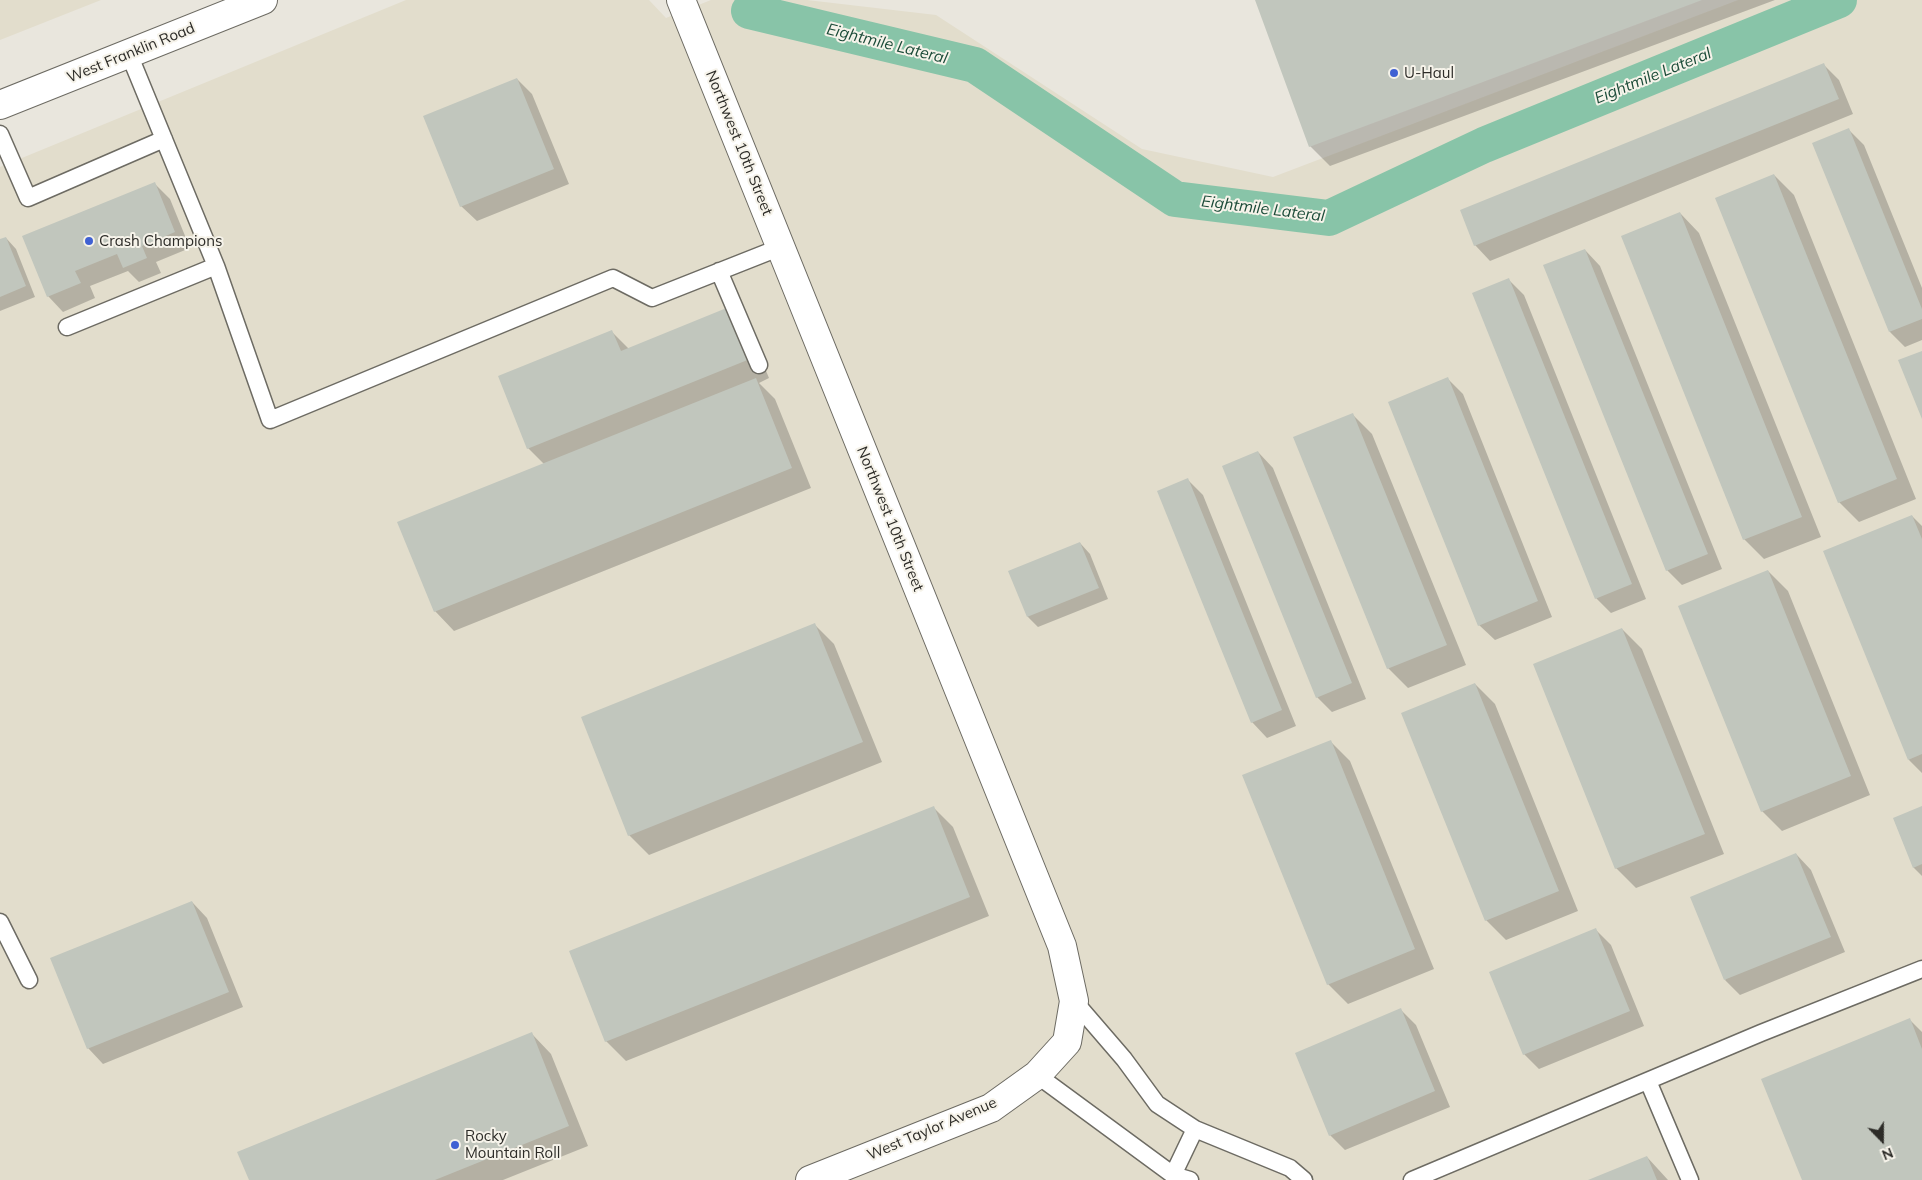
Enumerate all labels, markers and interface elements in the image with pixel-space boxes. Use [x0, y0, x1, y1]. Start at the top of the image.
street label: West Franklin Road [64, 19, 198, 87]
water label: Eightmile Lateral [824, 20, 950, 68]
water label: Eightmile Lateral [1592, 44, 1714, 108]
place label: U-Haul [1404, 64, 1454, 82]
marker: U-Haul [1388, 67, 1400, 79]
street label: Northwest 10th Street [702, 68, 776, 218]
water label: Eightmile Lateral [1200, 192, 1326, 226]
place label: Crash Champions [99, 232, 222, 250]
marker: Crash Champions [83, 235, 95, 247]
street label: Northwest 10th Street [853, 444, 927, 594]
street label: West Taylor Avenue [864, 1094, 1000, 1164]
north arrow [1857, 1115, 1907, 1165]
place label: Rocky Mountain Roll [465, 1127, 560, 1162]
marker: Rocky Mountain Roll [449, 1139, 461, 1151]
text: N [1879, 1144, 1896, 1164]

